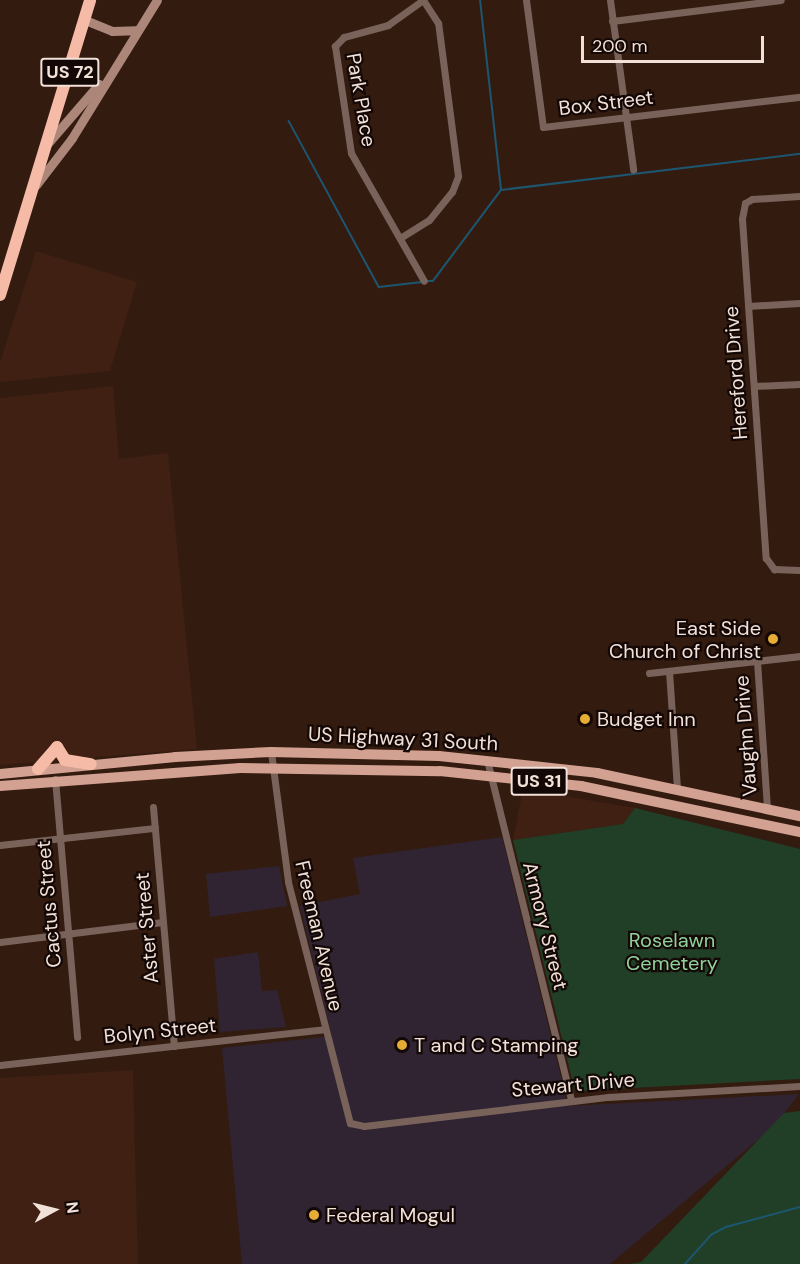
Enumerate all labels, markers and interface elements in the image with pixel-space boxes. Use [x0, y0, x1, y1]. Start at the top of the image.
scale bar [584, 24, 767, 62]
text: 200 m [592, 34, 648, 58]
street label: Park Place [341, 51, 381, 149]
road number: US 72 [40, 57, 100, 87]
street label: Box Street [557, 85, 655, 121]
street label: Hereford Drive [719, 305, 753, 441]
place label: East Side Church of Christ [609, 616, 761, 663]
marker: East Side Church of Christ [766, 632, 780, 646]
street label: Vaughn Drive [730, 675, 762, 797]
place label: Budget Inn [597, 707, 696, 731]
marker: Budget Inn [578, 712, 592, 726]
street label: US Highway 31 South [307, 722, 499, 756]
road number: US 31 [510, 766, 568, 796]
street label: Cactus Street [31, 839, 67, 969]
street label: Freeman Avenue [290, 858, 348, 1014]
street label: Armory Street [518, 860, 572, 992]
street label: Aster Street [130, 872, 164, 984]
park label: Roselawn Cemetery [626, 928, 718, 975]
street label: Bolyn Street [103, 1013, 217, 1049]
place label: T and C Stamping [414, 1033, 579, 1057]
marker: T and C Stamping [395, 1038, 409, 1052]
street label: Stewart Drive [510, 1068, 636, 1102]
north arrow [24, 1180, 84, 1240]
text: N [61, 1201, 83, 1215]
place label: Federal Mogul [326, 1203, 455, 1227]
marker: Federal Mogul [307, 1208, 321, 1222]

